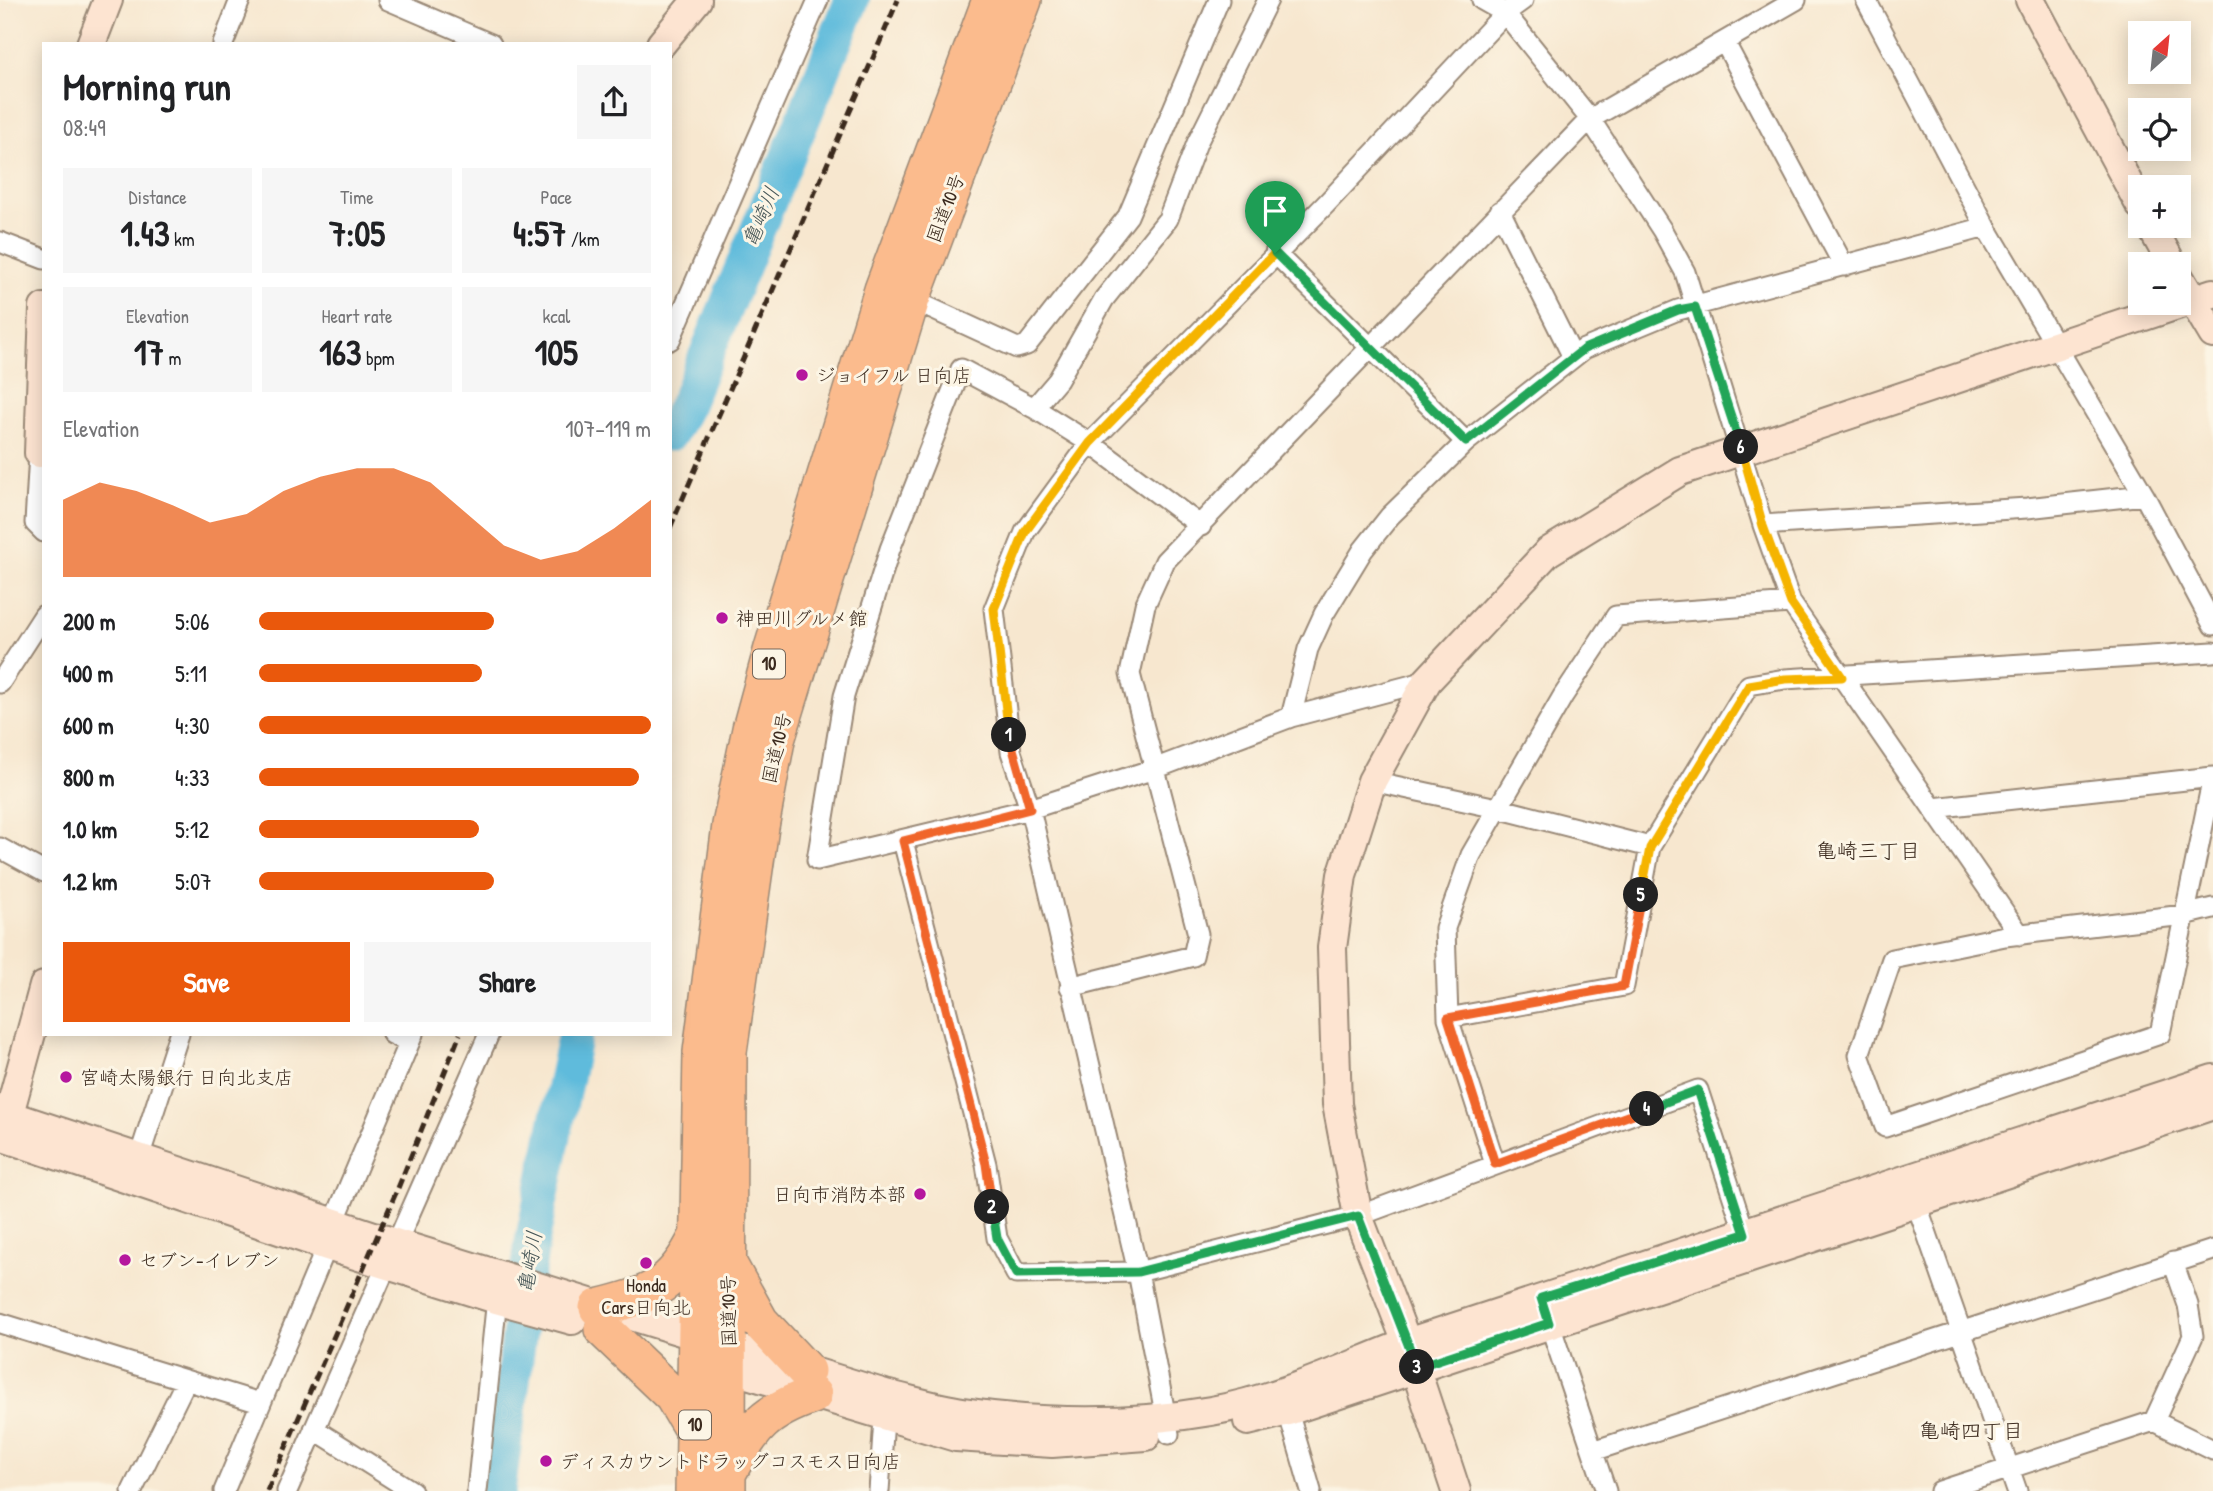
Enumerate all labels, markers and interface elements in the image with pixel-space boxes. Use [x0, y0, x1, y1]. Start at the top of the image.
north arrow [2128, 21, 2191, 84]
map controls [2128, 21, 2191, 315]
text: Morning run [63, 60, 231, 112]
button: share [577, 65, 651, 139]
button: locate [2128, 98, 2191, 161]
text: 08:49 [63, 112, 106, 143]
street label: 国道10号 [920, 170, 970, 246]
button: + [2128, 175, 2191, 238]
pin [1245, 181, 1305, 253]
water label: 亀崎川 [735, 182, 786, 251]
text: Distance [129, 184, 187, 210]
text: Time [340, 184, 374, 210]
text: Pace [541, 184, 572, 210]
icon: arrive [1256, 192, 1294, 230]
text: 1.43 [121, 210, 170, 257]
text: 7:05 [329, 210, 385, 257]
text: 4:57 [513, 210, 566, 257]
text: km [170, 226, 195, 252]
text: /km [566, 226, 600, 252]
button: − [2128, 252, 2191, 315]
text: Elevation [126, 303, 189, 329]
text: Heart rate [322, 303, 392, 329]
text: kcal [542, 303, 570, 329]
text: 17 [134, 329, 164, 376]
text: 163 [319, 329, 362, 376]
text: 105 [535, 329, 578, 376]
text: m [164, 345, 181, 371]
text: bpm [362, 345, 395, 371]
place label: ジョイフル 日向店 [816, 362, 972, 388]
marker: ジョイフル 日向店 [794, 367, 810, 383]
text: Elevation [63, 413, 139, 444]
text: 107–119 m [565, 413, 651, 444]
pin: 6 [1724, 430, 1758, 464]
text: 6 [1737, 433, 1744, 459]
place label: 神田川グルメ館 [736, 605, 867, 631]
text: 200 m [63, 606, 115, 637]
text: 5:06 [175, 606, 210, 637]
marker: 神田川グルメ館 [714, 610, 730, 626]
road number: 10 [753, 650, 785, 678]
text: 400 m [63, 658, 113, 689]
text: 5:11 [175, 658, 207, 689]
text: 600 m [63, 710, 114, 741]
text: 4:30 [175, 710, 210, 741]
street label: 国道10号 [755, 710, 797, 786]
pin: 1 [992, 718, 1026, 752]
text: 1 [1005, 721, 1012, 747]
text: 800 m [63, 762, 115, 793]
text: 4:33 [175, 762, 210, 793]
text: 1.0 km [63, 814, 117, 845]
text: 5:12 [175, 814, 209, 845]
district label: 亀崎三丁目 [1816, 836, 1921, 865]
text: 1.2 km [63, 866, 118, 897]
text: 5:07 [175, 866, 212, 897]
pin: 5 [1624, 878, 1658, 912]
text: 5 [1636, 881, 1645, 907]
button: Save [63, 942, 350, 1022]
button: Share [364, 942, 651, 1022]
place label: 宮崎太陽銀行 日向北支店 [80, 1064, 293, 1090]
marker: 宮崎太陽銀行 日向北支店 [58, 1069, 74, 1085]
pin: 4 [1630, 1092, 1664, 1126]
text: 4 [1643, 1095, 1650, 1121]
place label: 日向市消防本部 [773, 1181, 906, 1207]
marker: 日向市消防本部 [912, 1186, 928, 1202]
pin: 2 [974, 1190, 1010, 1224]
text: 2 [987, 1193, 996, 1219]
water label: 亀崎川 [510, 1229, 549, 1295]
place label: セブン-イレブン [139, 1247, 280, 1273]
marker: セブン-イレブン [117, 1252, 133, 1268]
marker: Honda Cars日向北 [638, 1255, 654, 1271]
place label: Honda Cars日向北 [601, 1272, 691, 1320]
street label: 国道10号 [714, 1275, 742, 1347]
pin: 3 [1400, 1350, 1434, 1384]
text: 3 [1412, 1353, 1421, 1379]
road number: 10 [679, 1410, 711, 1440]
district label: 亀崎四丁目 [1919, 1416, 2024, 1445]
place label: ディスカウントドラッグコスモス日向店 [560, 1448, 901, 1474]
marker: ディスカウントドラッグコスモス日向店 [538, 1453, 554, 1469]

